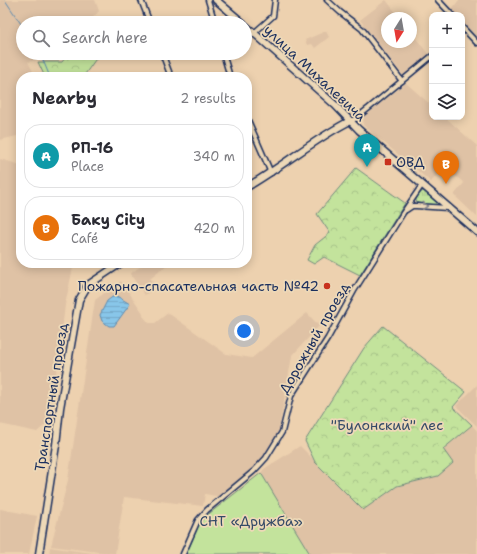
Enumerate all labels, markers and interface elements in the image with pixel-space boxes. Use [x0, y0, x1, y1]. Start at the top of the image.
north arrow [381, 12, 417, 48]
map controls [429, 12, 465, 120]
button: + [429, 12, 465, 48]
search box [16, 16, 252, 60]
street label: улица Михалевича [260, 21, 370, 125]
icon: search [30, 27, 52, 49]
text: Search here [62, 28, 148, 48]
button: − [429, 48, 465, 84]
button: layers [429, 84, 465, 120]
text: Nearby [32, 87, 97, 109]
text: 2 results [180, 90, 236, 107]
pin: A [354, 134, 380, 167]
text: РП-16 [71, 138, 113, 158]
text: A [41, 148, 51, 165]
text: 340 m [193, 148, 235, 165]
pin: B [433, 151, 459, 184]
place label: ОВД [396, 153, 425, 171]
marker: ОВД [383, 157, 393, 167]
text: Place [71, 158, 104, 175]
one-way arrow [422, 202, 428, 210]
text: Баку City [71, 210, 145, 230]
text: B [42, 220, 50, 237]
text: 420 m [193, 220, 235, 237]
text: Café [71, 230, 98, 247]
place label: Пожарно-спасательная часть №42 [78, 277, 319, 295]
street label: Дорожный проезд [275, 279, 353, 397]
marker: Пожарно-спасательная часть №42 [322, 281, 332, 291]
street label: Транспортный проезд [30, 321, 72, 473]
your location [234, 321, 254, 341]
park label: "Булонский" лес [331, 416, 443, 434]
park label: СНТ «Дружба» [199, 512, 303, 530]

